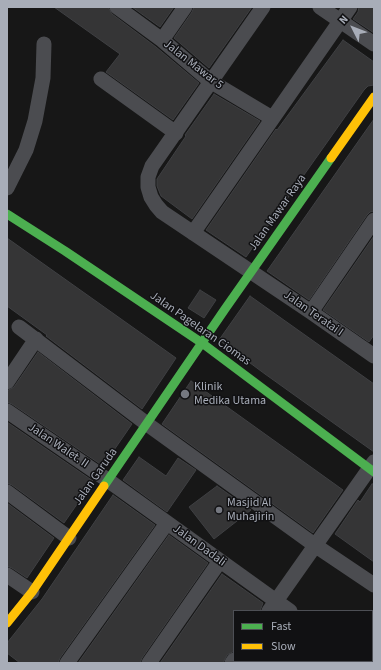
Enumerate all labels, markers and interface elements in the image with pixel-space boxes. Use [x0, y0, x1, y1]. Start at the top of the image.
north arrow [333, 8, 373, 48]
text: N [336, 12, 352, 27]
street label: Jalan Mawar 5 [160, 37, 226, 93]
street label: Jalan Mawar Raya [246, 172, 310, 254]
street label: Jalan Teratai I [280, 288, 346, 340]
street label: Jalan Pagelaran Ciomas [147, 289, 253, 369]
place label: Klinik Medika Utama [194, 380, 266, 408]
marker: Klinik Medika Utama [179, 388, 191, 400]
street label: Jalan Walet. II [25, 420, 91, 472]
street label: Jalan Garuda [71, 446, 121, 508]
place label: Masjid Al Muhajirin [227, 496, 274, 524]
marker: Masjid Al Muhajirin [214, 505, 224, 515]
street label: Jalan Dadali [170, 522, 228, 570]
legend [233, 610, 373, 662]
text: Fast [271, 618, 291, 635]
text: Slow [271, 638, 296, 655]

